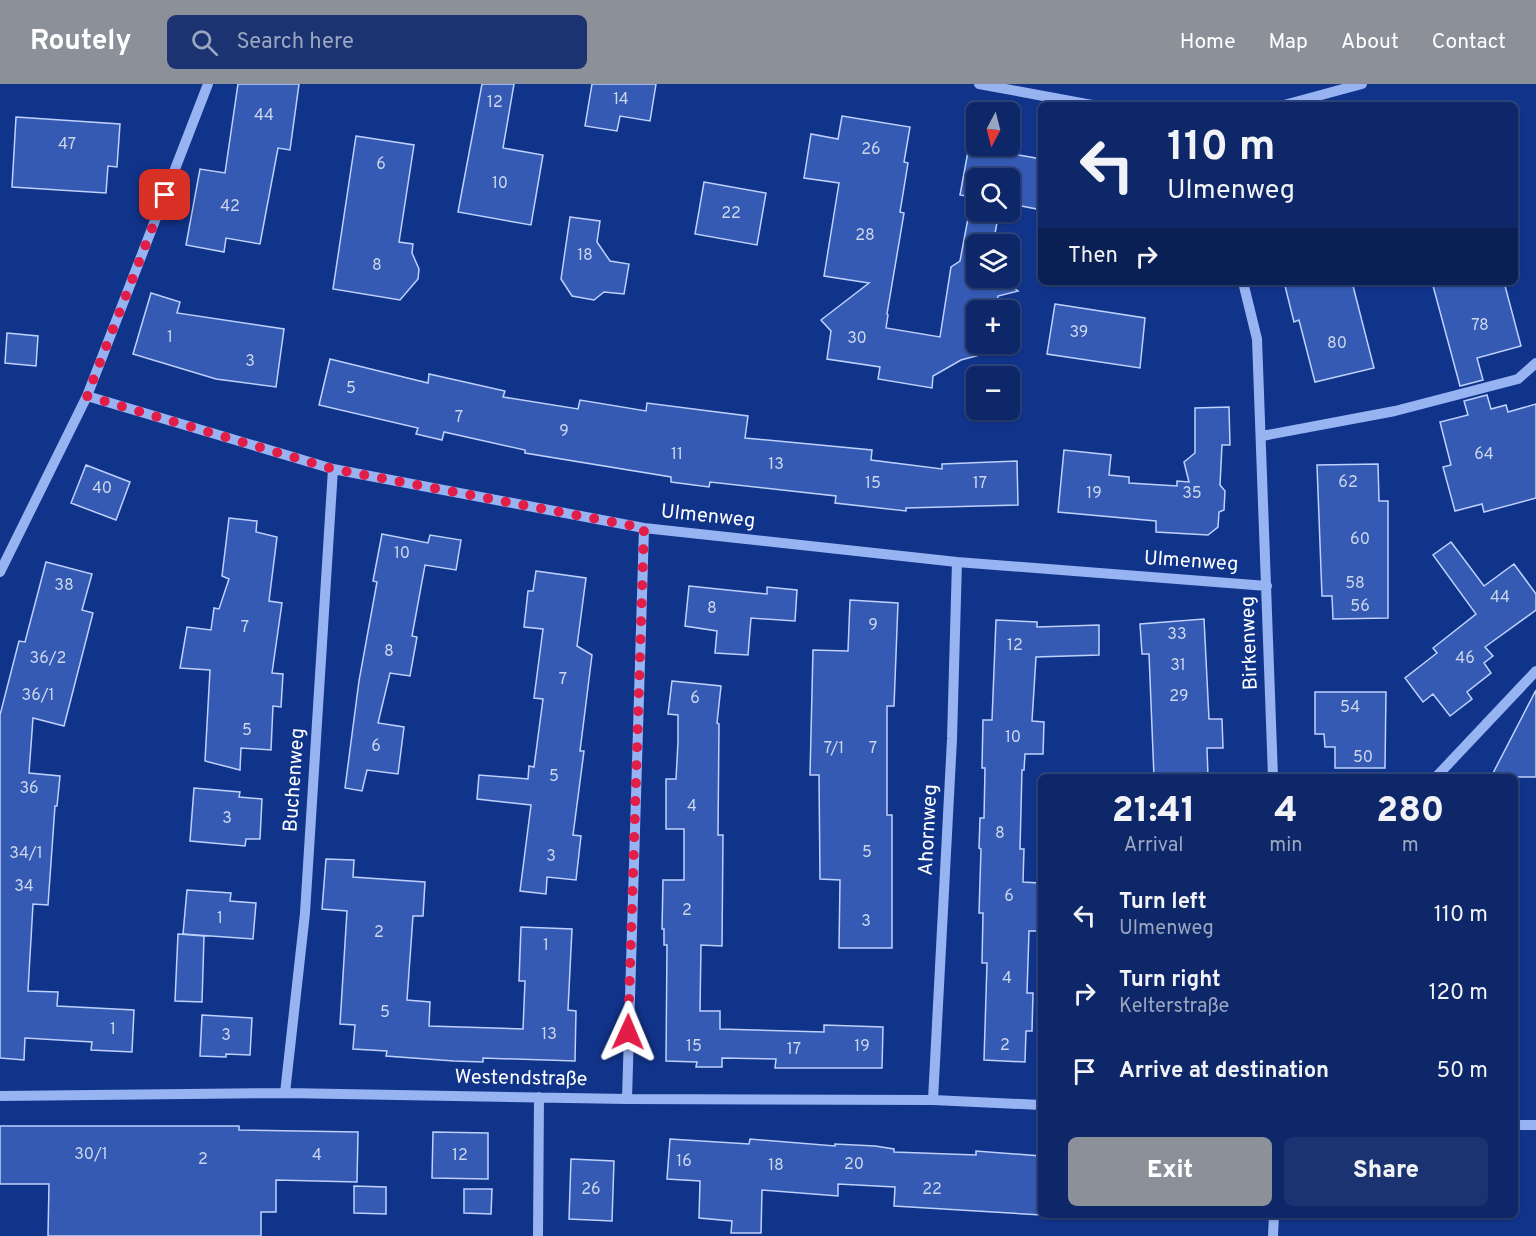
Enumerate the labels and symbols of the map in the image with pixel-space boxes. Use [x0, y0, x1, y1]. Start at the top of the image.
house number: 14 [613, 90, 629, 110]
house number: 12 [487, 93, 503, 113]
north arrow [966, 102, 1020, 156]
house number: 44 [254, 106, 274, 126]
house number: 47 [58, 135, 76, 155]
house number: 26 [861, 140, 881, 160]
house number: 6 [376, 155, 386, 175]
pin [139, 169, 190, 220]
house number: 10 [492, 174, 508, 194]
house number: 42 [220, 197, 240, 217]
house number: 22 [721, 204, 741, 224]
house number: 28 [855, 226, 875, 246]
house number: 18 [577, 246, 593, 266]
house number: 8 [372, 256, 382, 276]
house number: 78 [1471, 316, 1489, 336]
house number: 39 [1070, 323, 1088, 343]
house number: 1 [167, 328, 173, 348]
house number: 30 [847, 329, 867, 349]
house number: 80 [1327, 334, 1347, 354]
house number: 3 [245, 352, 255, 372]
house number: 5 [346, 379, 356, 399]
house number: 7 [455, 408, 463, 428]
house number: 9 [559, 422, 569, 442]
house number: 11 [671, 445, 683, 465]
house number: 64 [1474, 445, 1494, 465]
house number: 13 [768, 455, 784, 475]
house number: 62 [1338, 473, 1358, 493]
house number: 15 [865, 474, 881, 494]
house number: 17 [973, 474, 987, 494]
house number: 40 [92, 479, 112, 499]
house number: 19 [1086, 484, 1102, 504]
house number: 35 [1182, 484, 1202, 504]
street label: Ulmenweg [660, 499, 756, 535]
house number: 60 [1350, 530, 1370, 550]
house number: 10 [394, 544, 410, 564]
street label: Ulmenweg [1143, 546, 1239, 578]
house number: 58 [1345, 574, 1365, 594]
house number: 38 [54, 576, 74, 596]
house number: 44 [1490, 588, 1510, 608]
street label: Birkenweg [1235, 595, 1265, 691]
house number: 56 [1350, 597, 1370, 617]
house number: 8 [707, 599, 717, 619]
house number: 9 [868, 616, 878, 636]
house number: 7 [241, 618, 249, 638]
house number: 33 [1167, 625, 1187, 645]
house number: 12 [1007, 636, 1023, 656]
house number: 8 [384, 642, 394, 662]
house number: 36/2 [30, 649, 66, 669]
house number: 46 [1455, 649, 1475, 669]
house number: 31 [1170, 656, 1186, 676]
house number: 7 [559, 670, 567, 690]
house number: 36/1 [22, 686, 55, 706]
house number: 29 [1169, 687, 1189, 707]
house number: 6 [690, 689, 700, 709]
house number: 54 [1340, 698, 1360, 718]
house number: 5 [242, 721, 252, 741]
street label: Buchenweg [278, 727, 312, 833]
house number: 10 [1005, 728, 1021, 748]
house number: 6 [371, 737, 381, 757]
house number: 7/1 [824, 739, 844, 759]
house number: 7 [869, 739, 877, 759]
house number: 50 [1353, 748, 1373, 768]
house number: 5 [549, 767, 559, 787]
house number: 36 [19, 779, 39, 799]
street label: Ahornweg [914, 784, 944, 876]
house number: 4 [687, 797, 697, 817]
house number: 3 [222, 809, 232, 829]
house number: 8 [995, 824, 1005, 844]
house number: 5 [862, 843, 872, 863]
house number: 34/1 [9, 844, 43, 864]
house number: 3 [546, 847, 556, 867]
house number: 34 [14, 877, 34, 897]
house number: 6 [1004, 887, 1014, 907]
house number: 2 [682, 901, 692, 921]
house number: 1 [217, 909, 223, 929]
house number: 3 [861, 912, 871, 932]
house number: 2 [374, 923, 384, 943]
house number: 1 [543, 936, 549, 956]
house number: 4 [1002, 969, 1012, 989]
position arrow [596, 1000, 660, 1064]
house number: 5 [380, 1003, 390, 1023]
house number: 1 [110, 1020, 116, 1040]
house number: 13 [541, 1025, 557, 1045]
house number: 3 [221, 1026, 231, 1046]
house number: 2 [1000, 1036, 1010, 1056]
house number: 15 [686, 1037, 702, 1057]
house number: 19 [854, 1037, 870, 1057]
house number: 17 [787, 1040, 801, 1060]
street label: Westendstraße [454, 1065, 588, 1093]
house number: 30/1 [74, 1145, 108, 1165]
house number: 4 [312, 1146, 322, 1166]
house number: 12 [452, 1146, 468, 1166]
house number: 2 [198, 1150, 208, 1170]
house number: 16 [676, 1152, 692, 1172]
house number: 20 [844, 1155, 864, 1175]
house number: 18 [768, 1156, 784, 1176]
house number: 26 [581, 1180, 601, 1200]
house number: 22 [922, 1180, 942, 1200]

